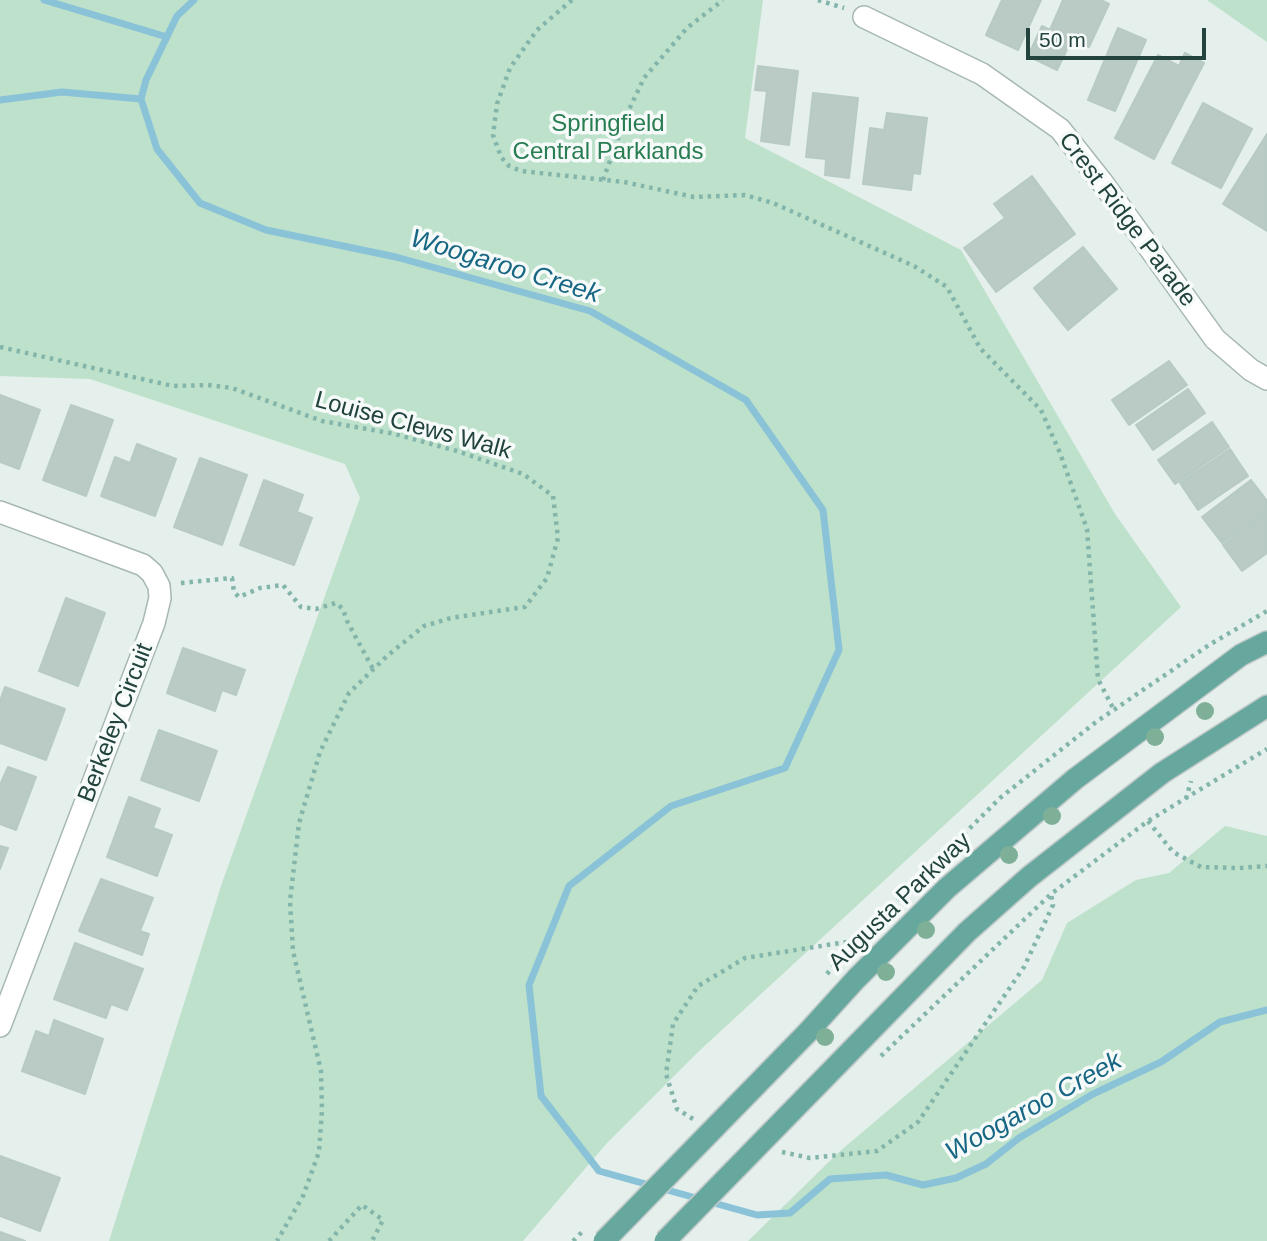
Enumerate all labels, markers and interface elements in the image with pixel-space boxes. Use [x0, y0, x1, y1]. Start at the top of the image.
scale bar [1029, 14, 1209, 58]
text: 50 m [1039, 28, 1086, 51]
park label: Springfield Central Parklands [513, 110, 703, 166]
street label: Crest Ridge Parade [1052, 127, 1202, 313]
water label: Woogaroo Creek [406, 223, 604, 311]
street label: Louise Clews Walk [312, 386, 514, 466]
street label: Berkeley Circuit [72, 639, 160, 807]
street label: Augusta Parkway [823, 827, 977, 977]
water label: Woogaroo Creek [940, 1046, 1128, 1168]

